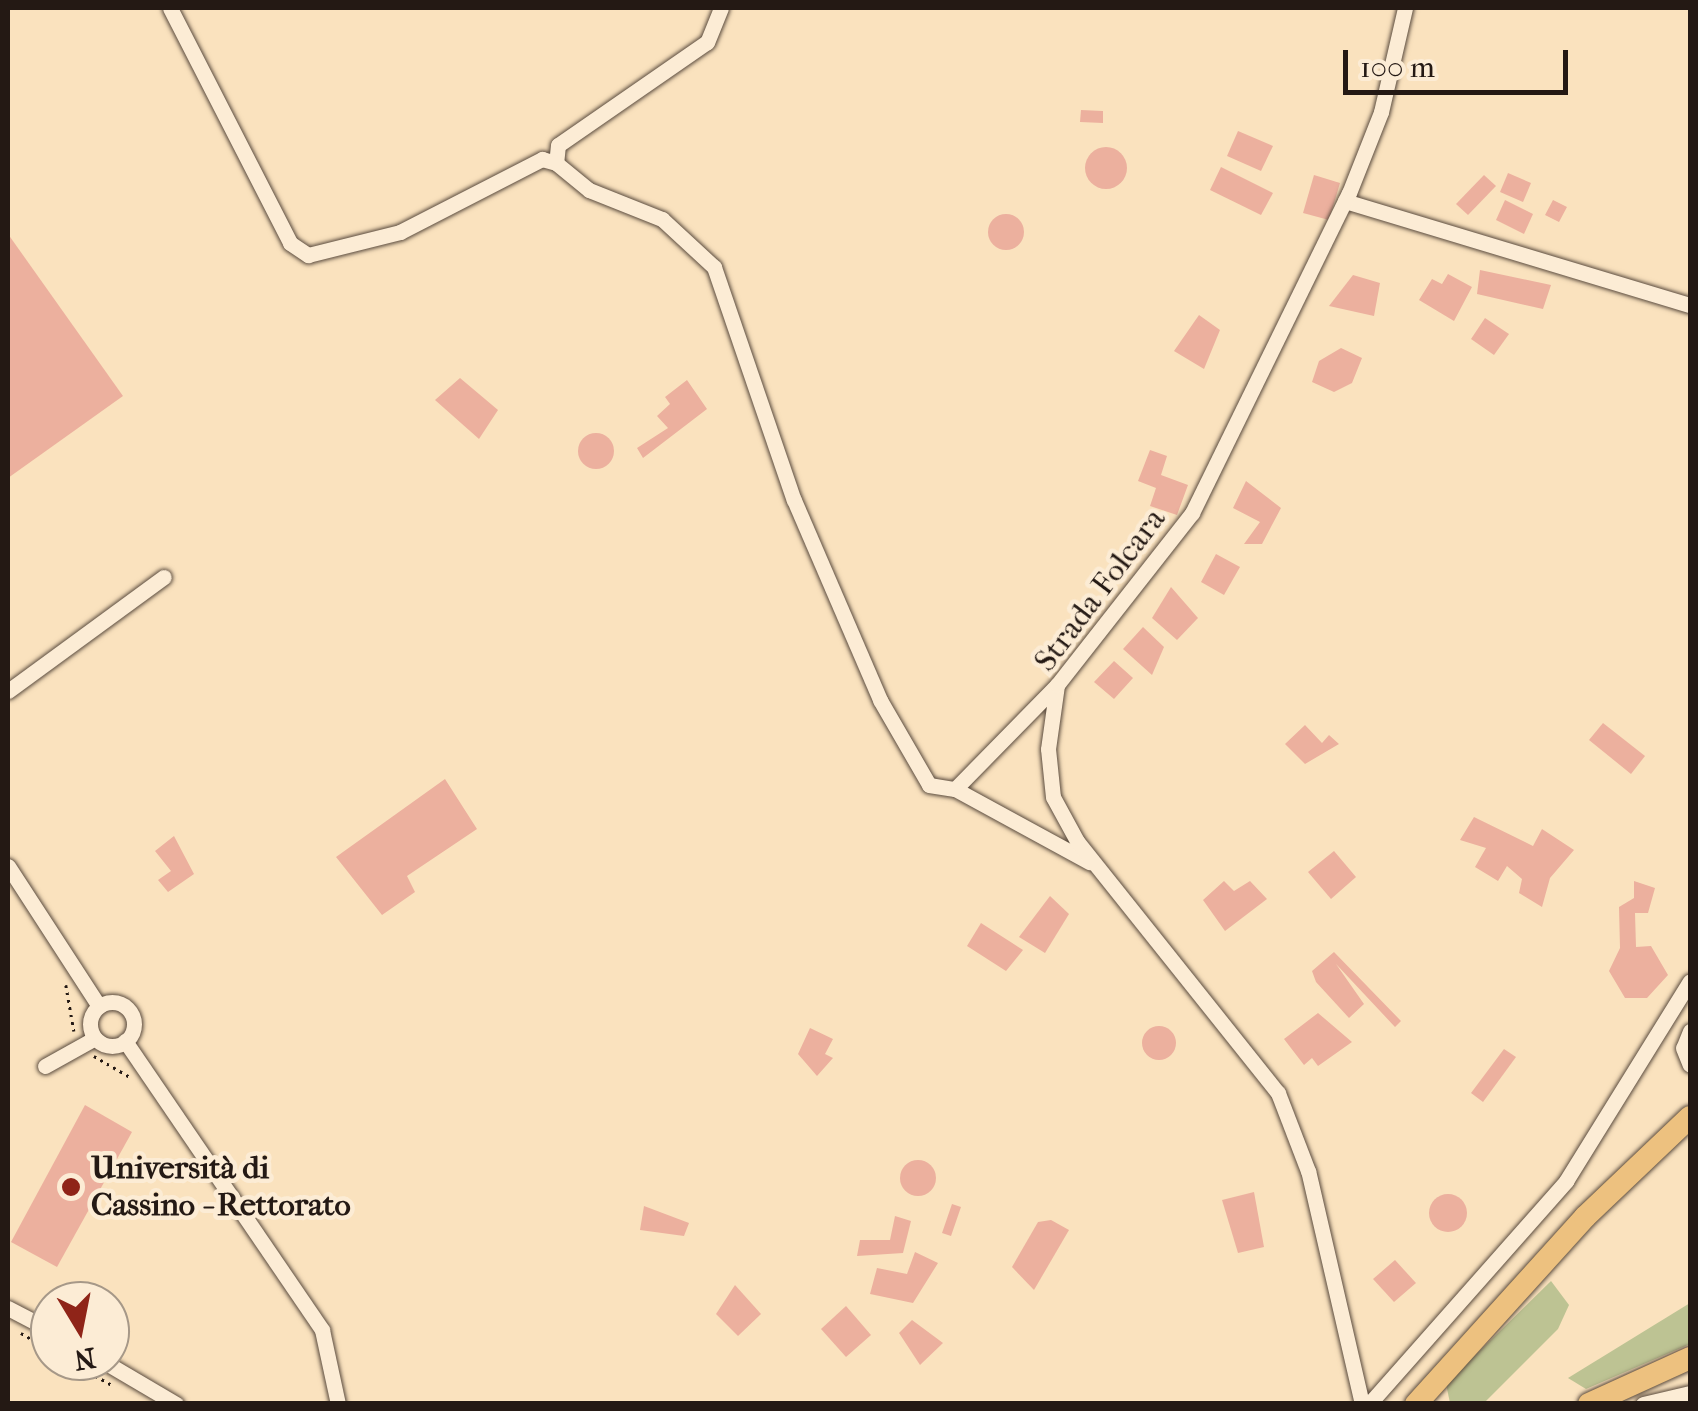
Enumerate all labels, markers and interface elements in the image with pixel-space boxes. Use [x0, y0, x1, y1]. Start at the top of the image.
scale bar [1348, 30, 1573, 92]
text: 100 m [1360, 50, 1435, 85]
street label: Strada Folcara [1026, 501, 1174, 679]
place label: Università di Cassino - Rettorato [91, 1150, 351, 1225]
marker: Università di Cassino - Rettorato [60, 1176, 82, 1198]
north arrow [30, 1281, 130, 1381]
text: N [72, 1341, 98, 1377]

